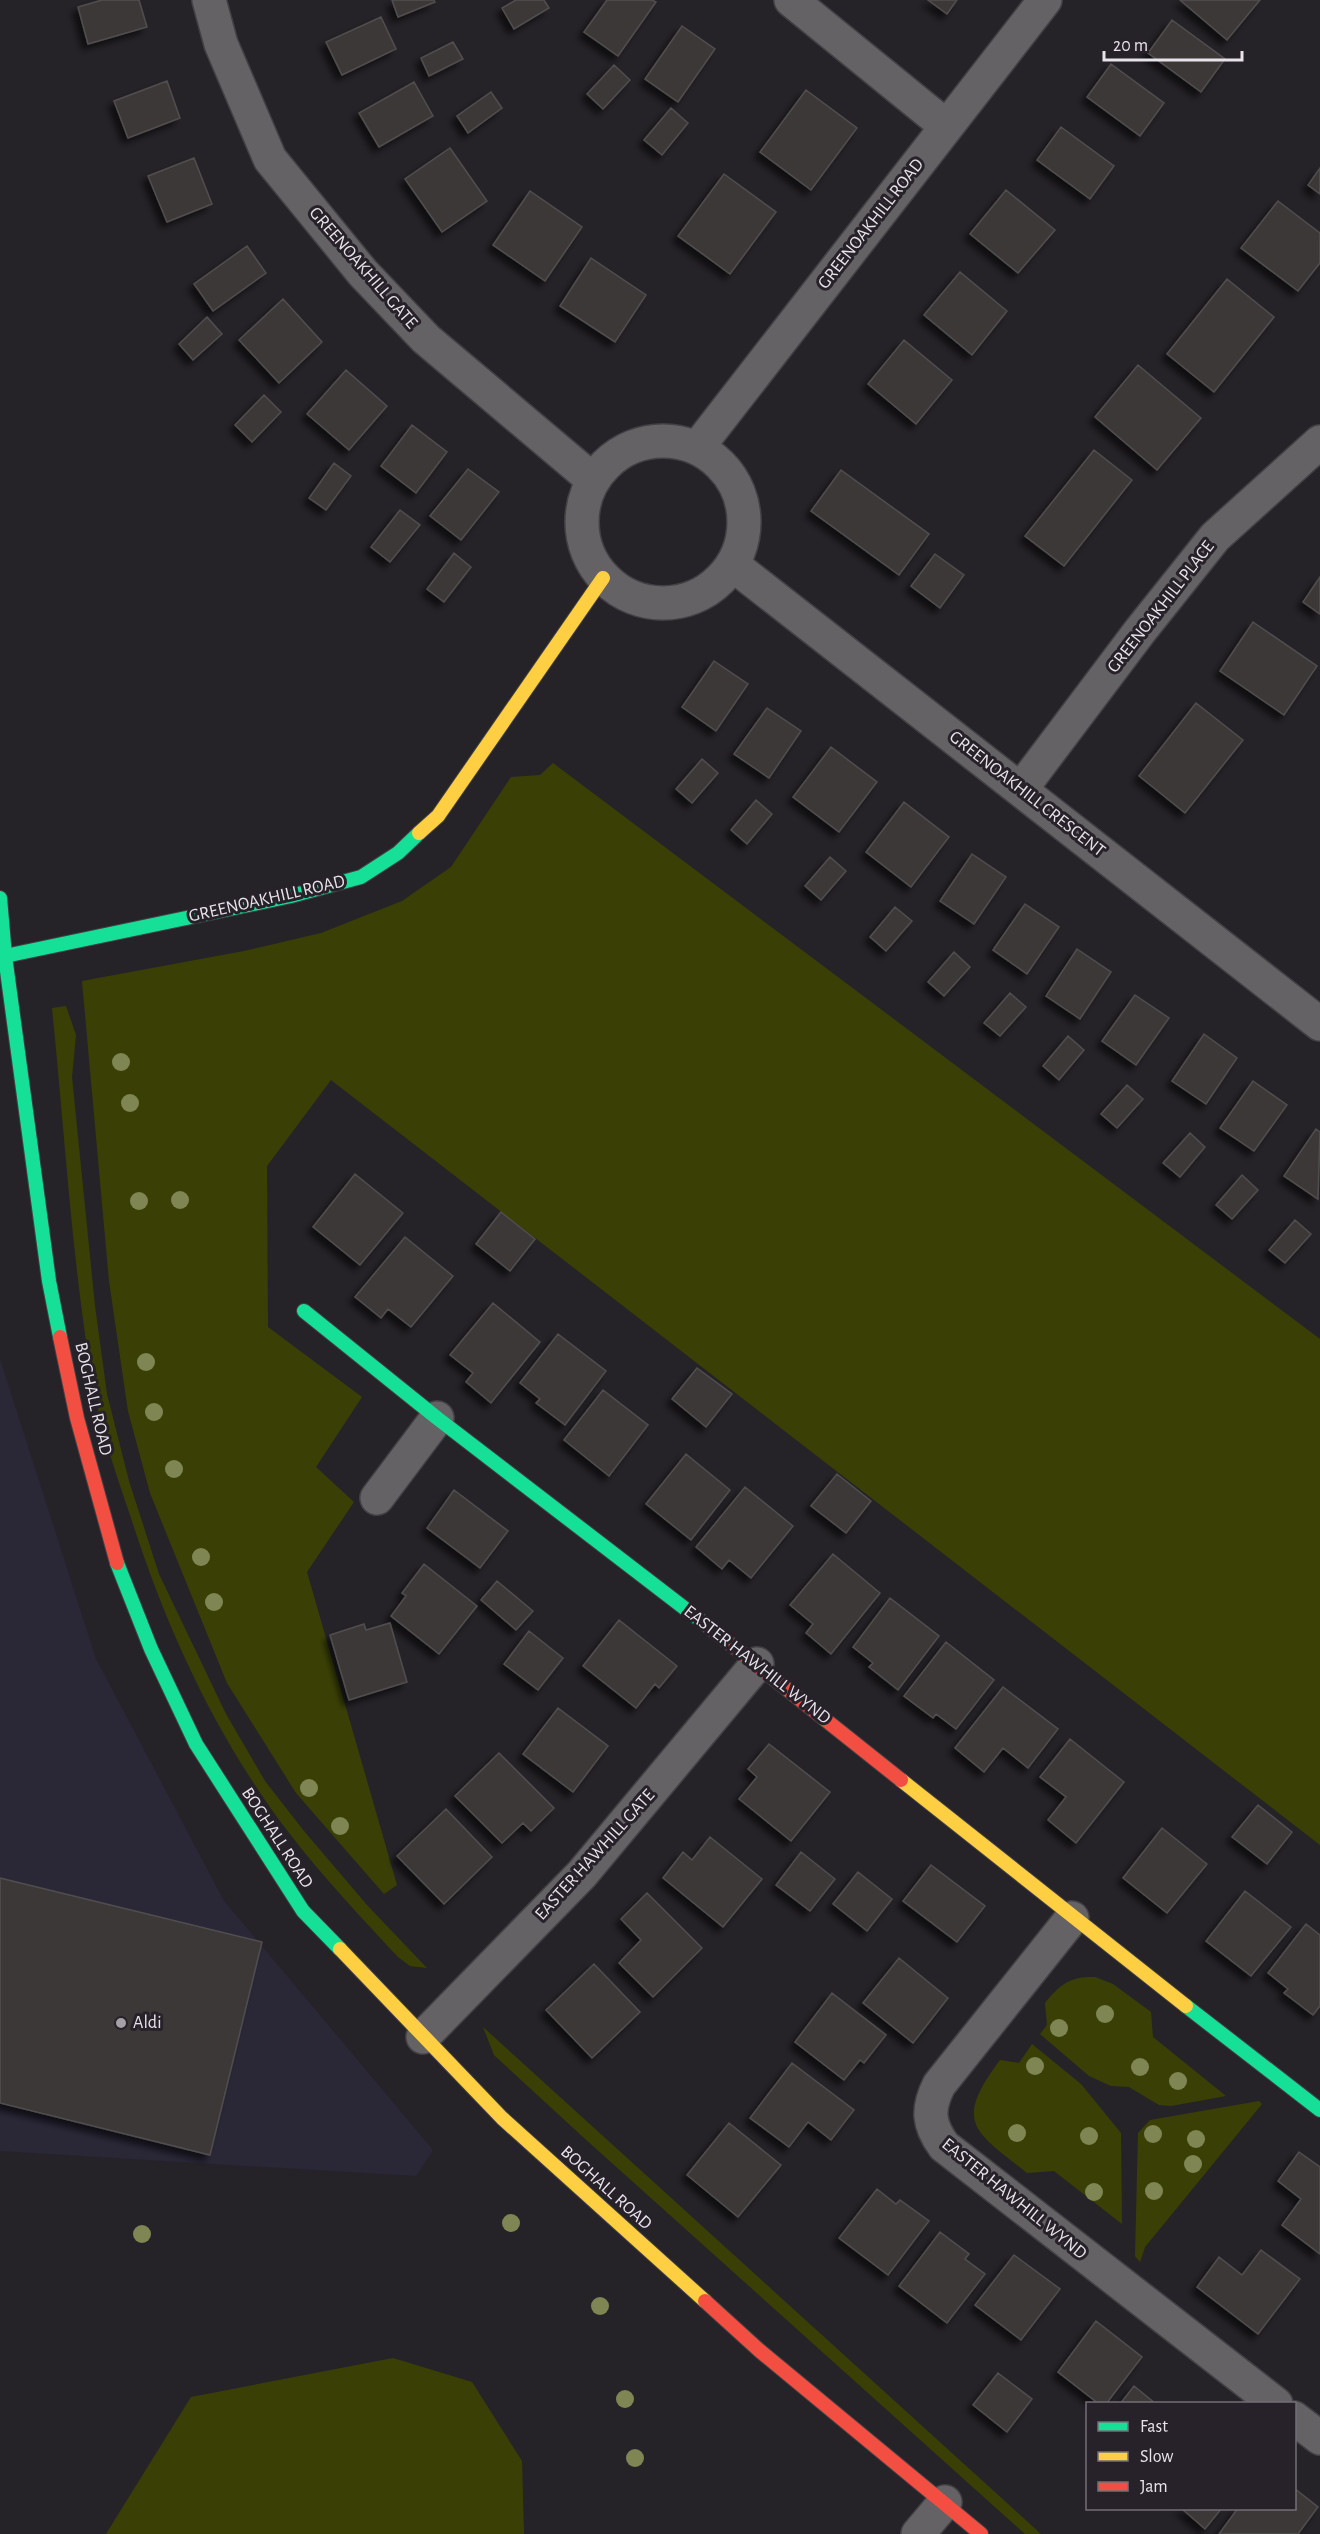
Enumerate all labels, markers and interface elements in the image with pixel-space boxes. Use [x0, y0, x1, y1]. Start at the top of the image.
scale bar [1104, 24, 1242, 62]
text: 20 m [1113, 37, 1148, 55]
street label: GREENOAKHILL ROAD [815, 156, 927, 292]
street label: GREENOAKHILL GATE [306, 204, 421, 332]
street label: GREENOAKHILL PLACE [1104, 538, 1218, 676]
street label: GREENOAKHILL CRESCENT [946, 728, 1108, 860]
street label: GREENOAKHILL ROAD [187, 872, 347, 926]
street label: BOGHALL ROAD [71, 1341, 115, 1457]
street label: EASTER HAWHILL WYND [680, 1602, 834, 1728]
street label: BOGHALL ROAD [238, 1785, 316, 1891]
street label: EASTER HAWHILL GATE [532, 1786, 658, 1924]
place label: Aldi [133, 2014, 162, 2032]
marker: Aldi [114, 2016, 128, 2030]
street label: EASTER HAWHILL WYND [938, 2135, 1090, 2263]
street label: BOGHALL ROAD [557, 2143, 655, 2233]
legend [1086, 2402, 1296, 2510]
text: Fast [1140, 2418, 1168, 2436]
text: Slow [1140, 2448, 1173, 2466]
text: Jam [1140, 2478, 1168, 2496]

